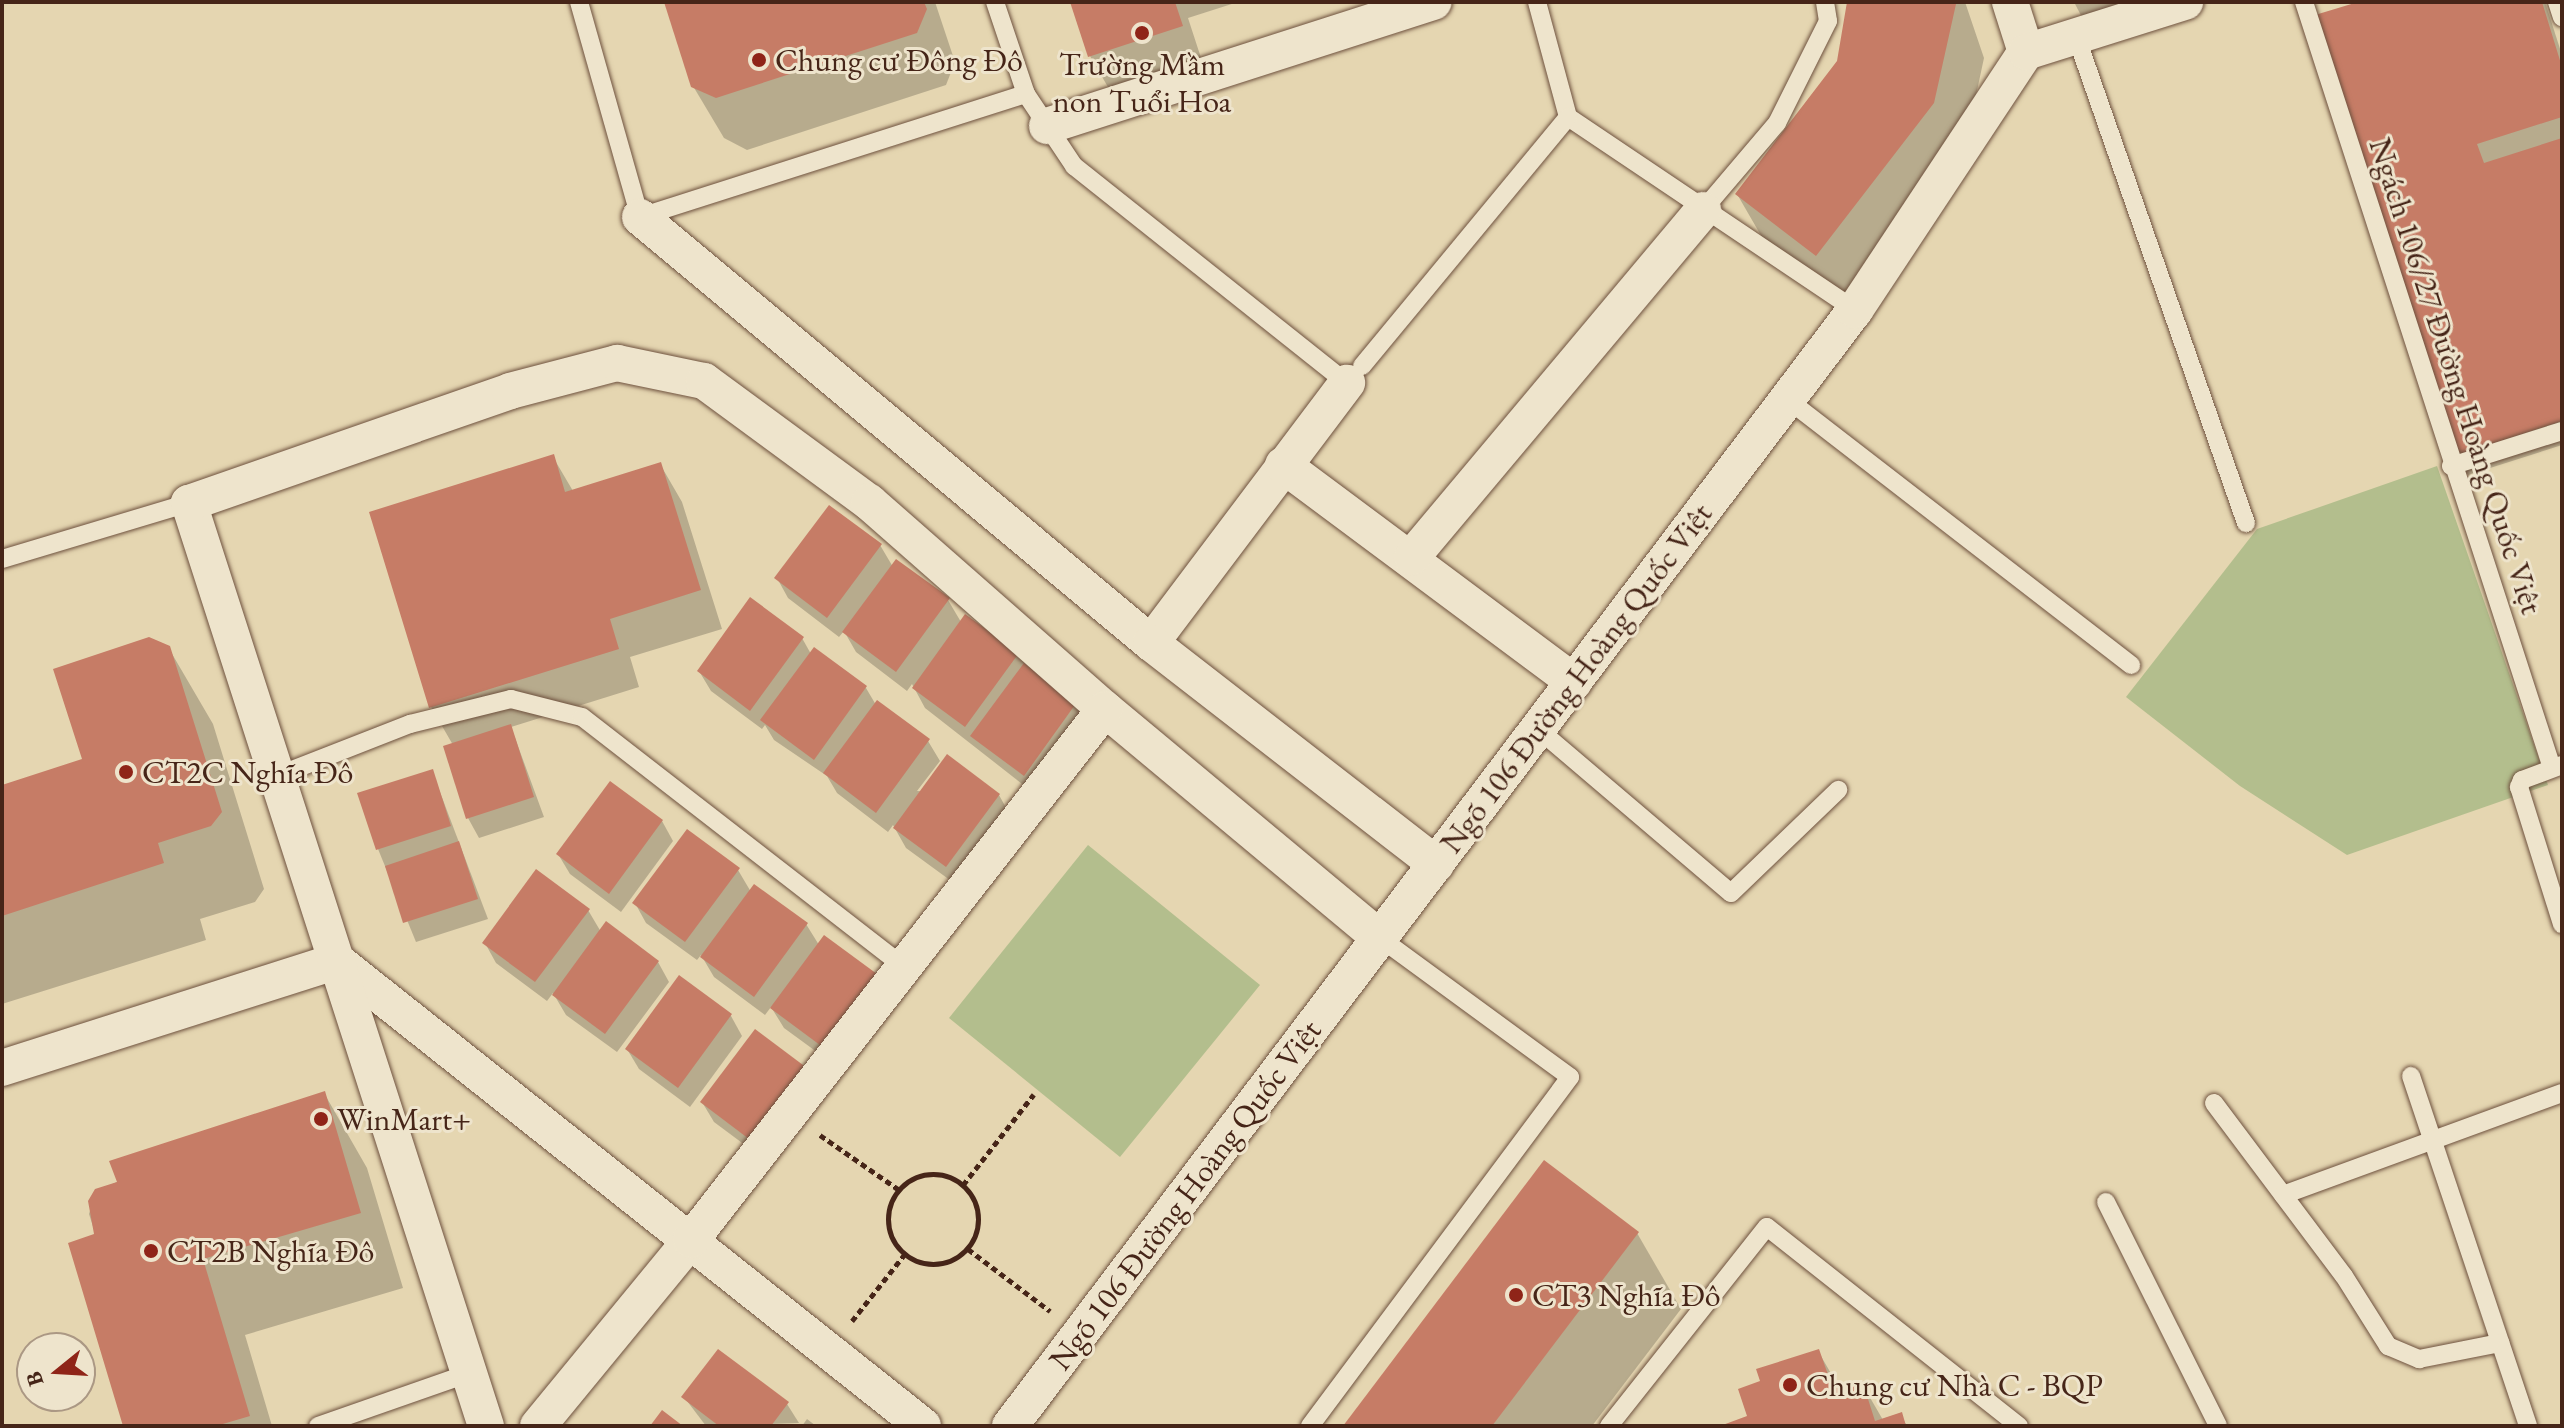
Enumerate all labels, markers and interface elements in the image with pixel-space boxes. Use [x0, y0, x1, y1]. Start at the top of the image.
marker: Trường Mầm non Tuổi Hoa [1133, 24, 1151, 42]
place label: Chung cư Đông Đô [775, 41, 1023, 79]
place label: Trường Mầm non Tuổi Hoa [1053, 46, 1231, 121]
marker: Chung cư Đông Đô [750, 51, 768, 69]
street label: Ngách 106/27 Đường Hoàng Quốc Việt [2361, 133, 2551, 619]
street label: Ngõ 106 Đường Hoàng Quốc Việt [1432, 495, 1720, 861]
place label: CT2C Nghĩa Đô [142, 753, 353, 791]
marker: CT2C Nghĩa Đô [117, 763, 135, 781]
street label: Ngõ 106 Đường Hoàng Quốc Việt [1041, 1012, 1329, 1378]
place label: WinMart+ [337, 1100, 471, 1138]
marker: WinMart+ [312, 1110, 330, 1128]
place label: CT2B Nghĩa Đô [167, 1232, 374, 1270]
marker: CT2B Nghĩa Đô [142, 1242, 160, 1260]
place label: CT3 Nghĩa Đô [1532, 1276, 1721, 1314]
marker: CT3 Nghĩa Đô [1507, 1286, 1525, 1304]
north arrow [16, 1332, 96, 1412]
place label: Chung cư Nhà C - BQP [1806, 1366, 2103, 1404]
text: B [19, 1368, 51, 1390]
marker: Chung cư Nhà C - BQP [1781, 1376, 1799, 1394]

